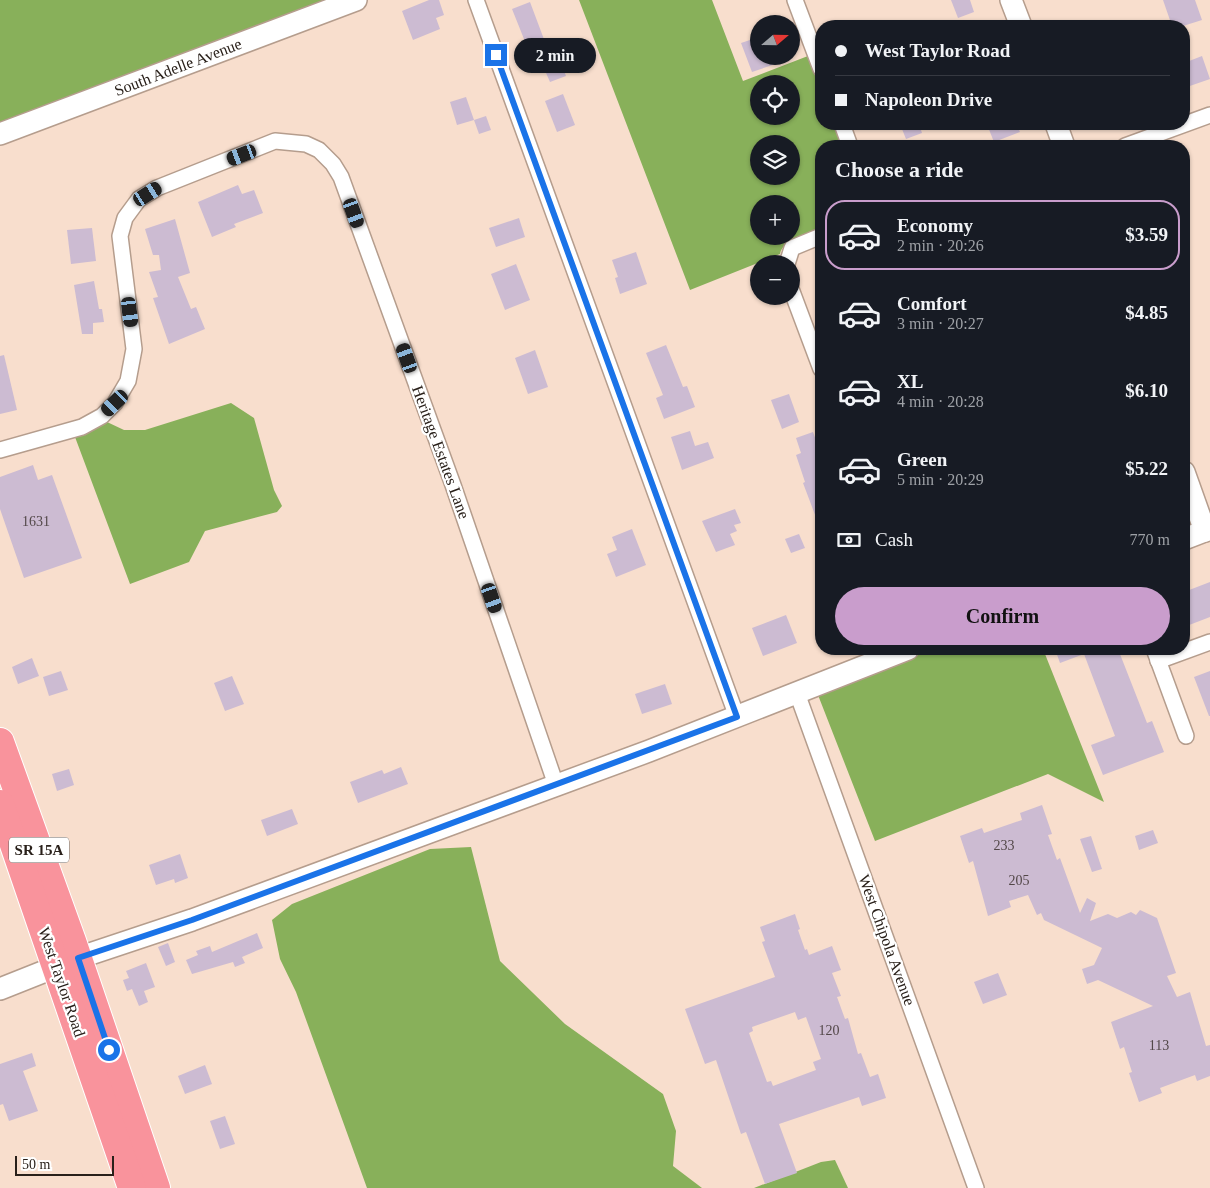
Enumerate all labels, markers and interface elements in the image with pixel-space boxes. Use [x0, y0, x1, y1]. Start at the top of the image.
north arrow [750, 15, 800, 65]
map controls [750, 15, 800, 305]
street label: South Adelle Avenue [112, 35, 244, 99]
callout: 2 min [514, 38, 596, 72]
text: West Taylor Road [865, 40, 1010, 61]
route end [485, 44, 507, 66]
text: 2 min [536, 47, 574, 64]
button: locate [750, 75, 800, 125]
text: Napoleon Drive [865, 89, 992, 110]
button: layers [750, 135, 800, 185]
car [225, 143, 258, 167]
text: Choose a ride [835, 157, 963, 182]
car [131, 180, 164, 208]
button: + [750, 195, 800, 245]
car [341, 196, 366, 230]
icon: car [837, 213, 882, 258]
text: Economy [897, 215, 973, 236]
text: $3.59 [1125, 224, 1168, 245]
text: 2 min · 20:26 [897, 237, 984, 254]
button: − [750, 255, 800, 305]
icon: car [837, 291, 882, 336]
text: Comfort [897, 293, 967, 314]
car [120, 296, 139, 328]
text: $4.85 [1125, 302, 1168, 323]
text: 3 min · 20:27 [897, 315, 984, 332]
car [394, 341, 419, 375]
icon: car [837, 369, 882, 414]
text: XL [897, 371, 923, 392]
text: $6.10 [1125, 380, 1168, 401]
street label: Heritage Estates Lane [408, 383, 473, 521]
car [98, 387, 131, 419]
text: 4 min · 20:28 [897, 393, 984, 410]
icon: car [837, 447, 882, 492]
text: Green [897, 449, 947, 470]
text: $5.22 [1125, 458, 1168, 479]
text: 5 min · 20:29 [897, 471, 984, 488]
house number: 1631 [22, 514, 50, 529]
icon: cash [835, 526, 863, 554]
text: Cash [875, 529, 913, 550]
text: 770 m [1130, 531, 1170, 548]
car [480, 581, 503, 615]
button: Confirm [835, 587, 1170, 645]
road number: SR 15A [9, 838, 69, 862]
house number: 233 [994, 838, 1015, 853]
street label: West Chipola Avenue [854, 872, 919, 1008]
house number: 205 [1009, 873, 1030, 888]
street label: West Taylor Road [34, 925, 89, 1039]
house number: 120 [819, 1023, 840, 1038]
house number: 113 [1149, 1038, 1169, 1053]
route start [98, 1039, 120, 1061]
scale bar [15, 1153, 114, 1176]
text: 50 m [22, 1157, 50, 1172]

